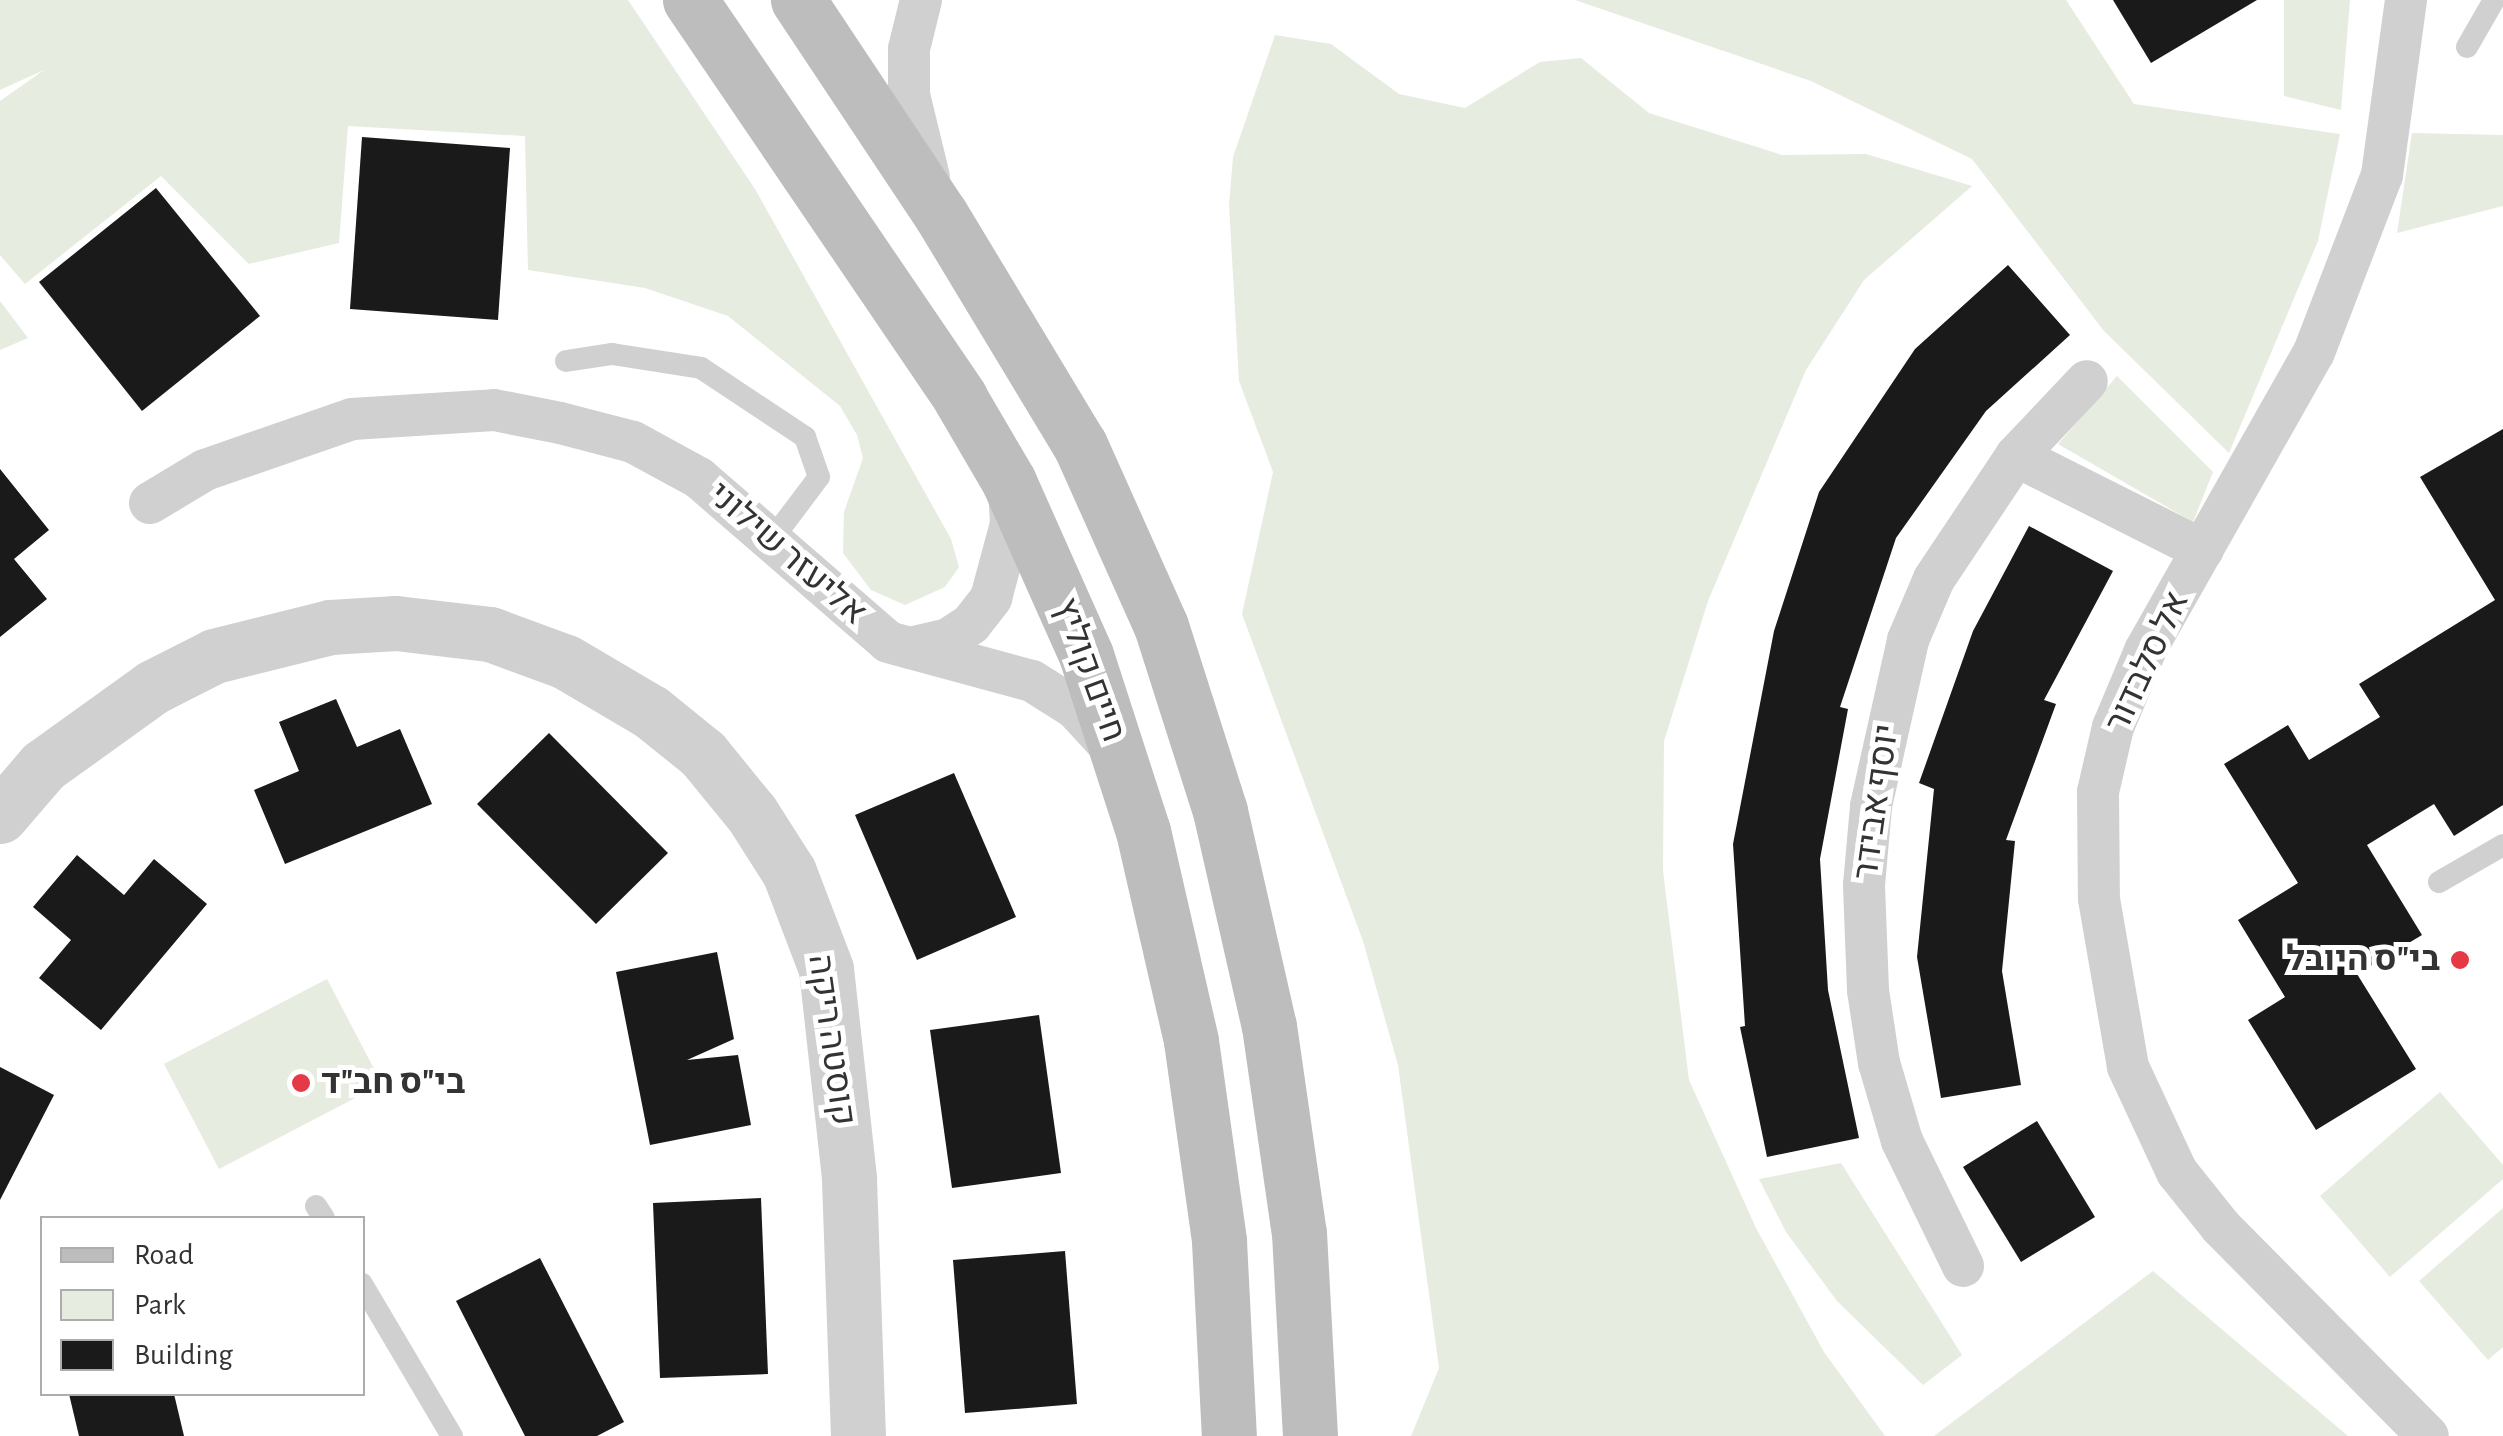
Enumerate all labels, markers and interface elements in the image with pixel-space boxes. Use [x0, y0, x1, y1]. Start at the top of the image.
street label: אליעזר שילוני [699, 474, 875, 634]
street label: אל סלבדור [2097, 585, 2199, 739]
street label: חיים קוליץ [1044, 592, 1134, 748]
street label: יוסף אבידר [1845, 722, 1909, 882]
place label: בי"ס היובל [2286, 939, 2440, 981]
marker: בי"ס היובל [2449, 949, 2471, 971]
street label: קוסטה ריקה [798, 952, 864, 1128]
place label: בי"ס חב"ד [321, 1062, 465, 1104]
marker: בי"ס חב"ד [290, 1072, 312, 1094]
legend [40, 1216, 365, 1396]
text: Road [134, 1240, 194, 1270]
text: Park [134, 1290, 186, 1320]
text: Building [134, 1340, 233, 1370]

